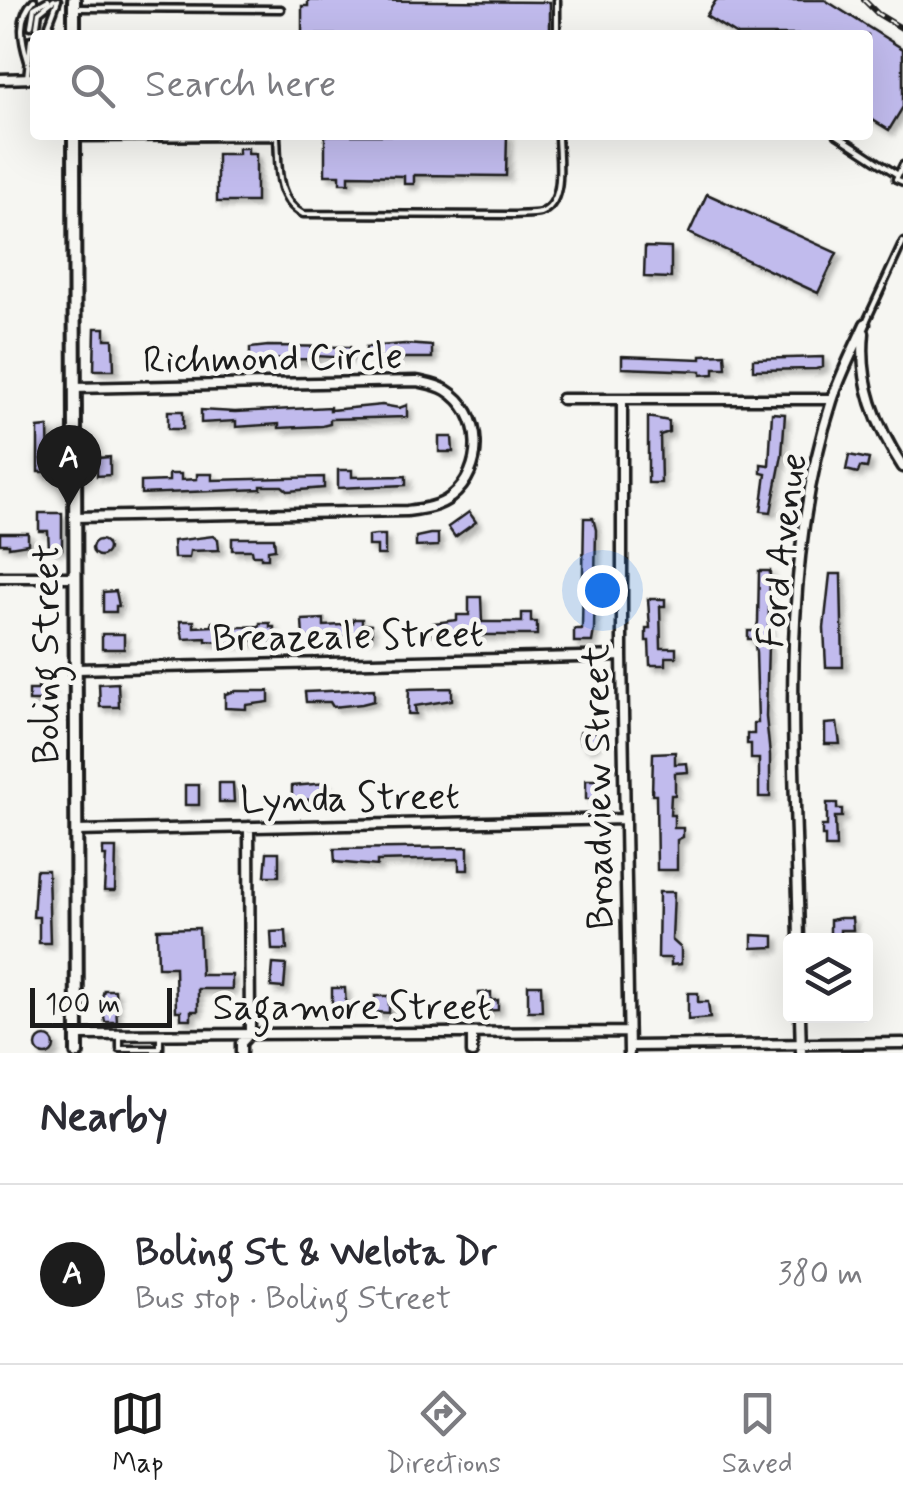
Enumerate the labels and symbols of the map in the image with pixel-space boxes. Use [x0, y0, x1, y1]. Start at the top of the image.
street label: Richmond Circle [143, 333, 403, 386]
pin: A [36, 424, 102, 507]
street label: Ford Avenue [747, 450, 820, 650]
street label: Boling Street [23, 544, 76, 764]
your location [577, 565, 628, 616]
street label: Breazeale Street [212, 611, 484, 664]
street label: Broadview Street [573, 644, 626, 930]
street label: Lynda Street [240, 773, 460, 826]
scale bar [30, 983, 172, 1028]
street label: Sagamore Street [213, 984, 491, 1037]

